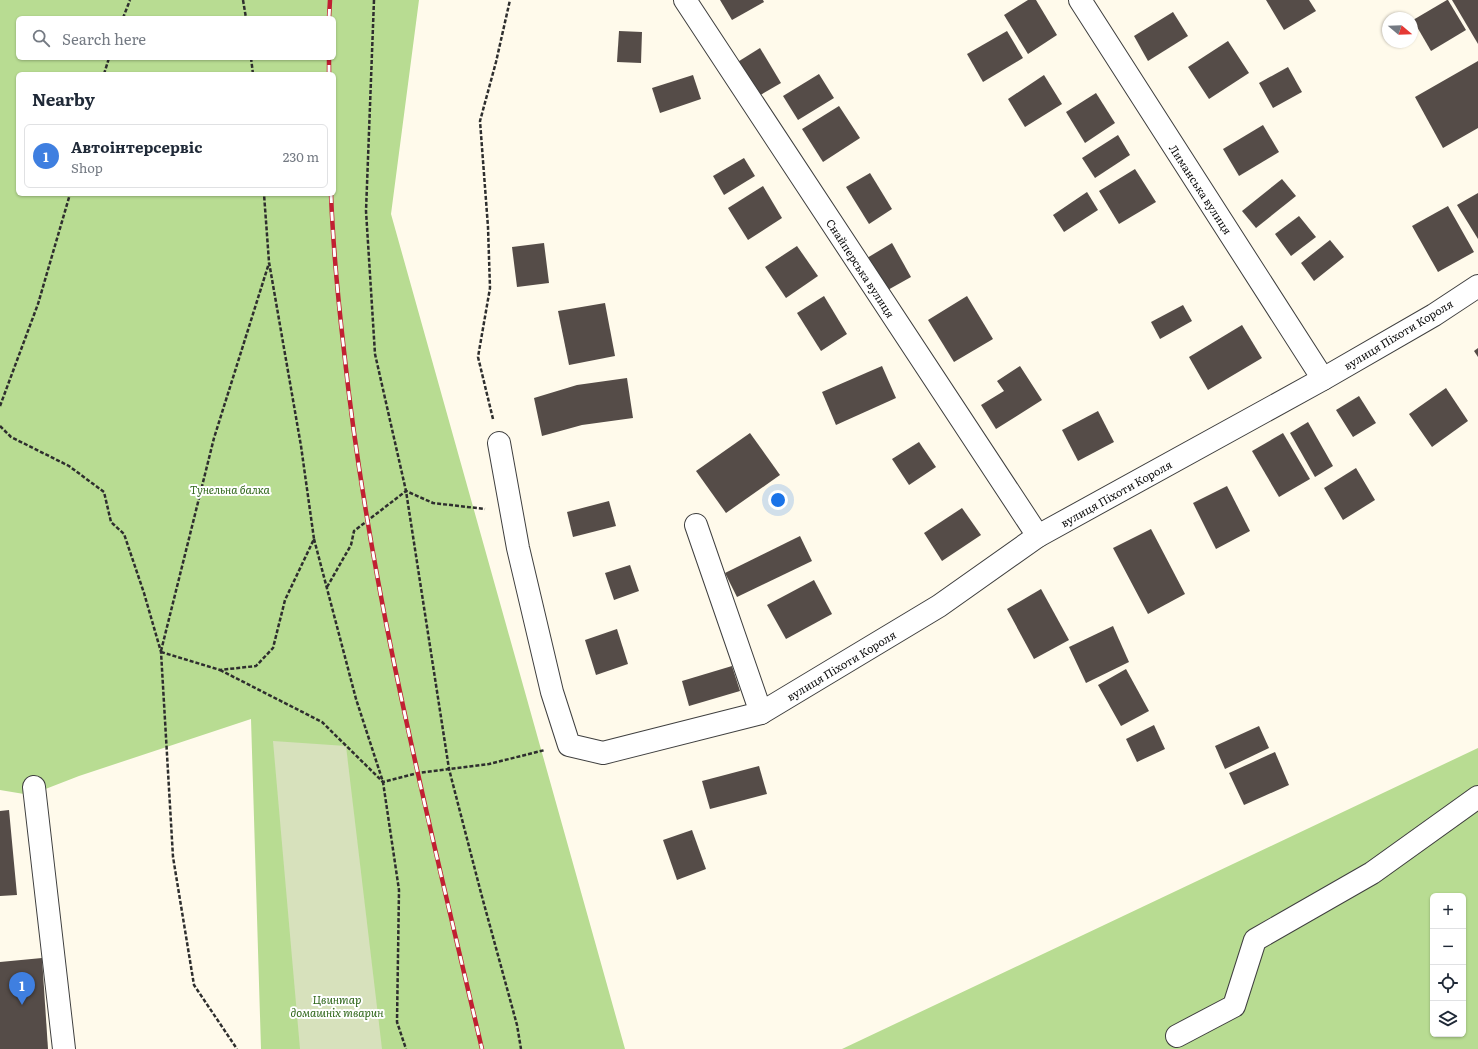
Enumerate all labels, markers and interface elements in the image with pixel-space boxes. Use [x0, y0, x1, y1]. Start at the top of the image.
north arrow [1382, 12, 1418, 48]
search box [16, 16, 336, 60]
icon: search [30, 27, 52, 49]
text: Search here [62, 27, 146, 50]
text: Nearby [32, 86, 95, 111]
text: Автоінтерсервіс [71, 135, 202, 158]
street label: Лиманська вулиця [1166, 141, 1236, 237]
text: 1 [43, 147, 49, 166]
text: 230 m [283, 147, 319, 166]
text: Shop [71, 158, 103, 177]
street label: Снайперська вулиця [823, 215, 899, 321]
street label: вулиця Піхоти Короля [1340, 295, 1456, 373]
street label: вулиця Піхоти Короля [1057, 456, 1175, 530]
park label: Тунельна балка [190, 481, 271, 497]
your location [768, 490, 788, 510]
street label: вулиця Піхоти Короля [783, 626, 899, 704]
map controls [1430, 893, 1466, 1037]
button: + [1430, 893, 1466, 929]
button: − [1430, 929, 1466, 965]
button: locate [1430, 965, 1466, 1001]
pin: 1 [9, 972, 35, 1005]
park label: Цвинтар домашніх тварин [291, 991, 384, 1020]
button: layers [1430, 1001, 1466, 1037]

